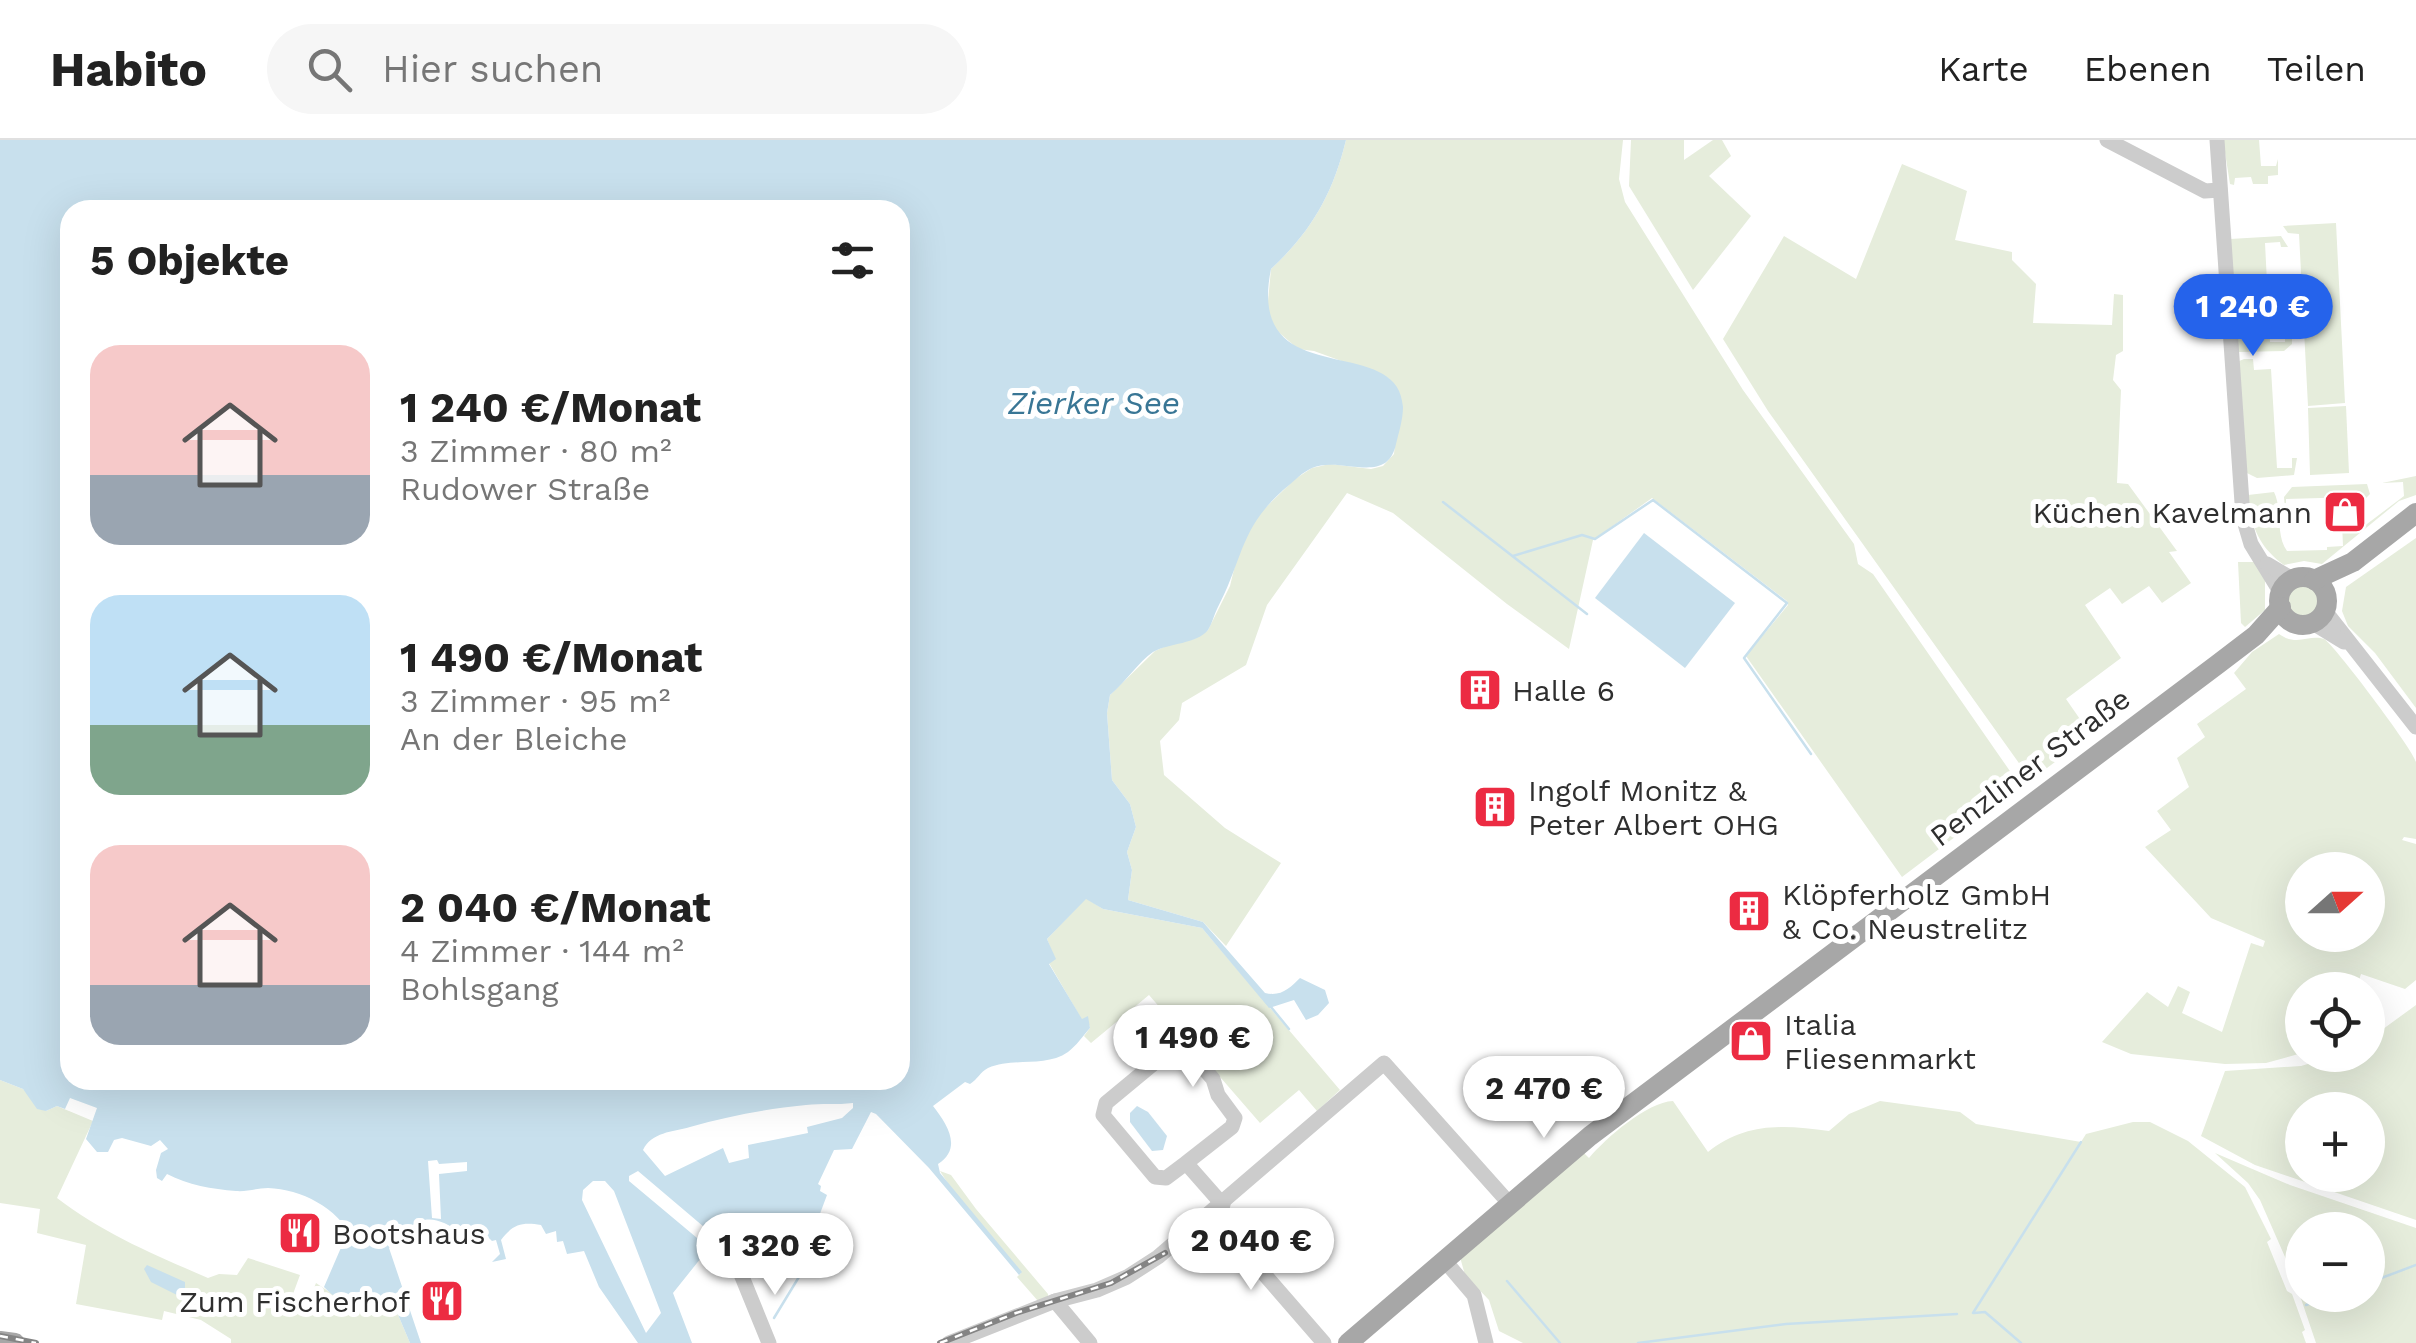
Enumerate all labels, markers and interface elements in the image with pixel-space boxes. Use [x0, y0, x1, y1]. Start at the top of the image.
search box [267, 24, 967, 114]
text: Habito [50, 41, 207, 98]
icon: search [302, 42, 357, 97]
text: Hier suchen [382, 47, 603, 91]
text: Karte [1938, 48, 2029, 90]
text: Ebenen [2084, 48, 2212, 90]
text: Teilen [2267, 48, 2366, 90]
icon: filters [825, 233, 880, 288]
text: 5 Objekte [90, 236, 289, 285]
pin: 1 240 € [2161, 274, 2345, 359]
text: 1 240 € [2196, 287, 2310, 325]
text: 1 240 €/Monat [400, 383, 701, 432]
water label: Zierker See [1007, 384, 1180, 422]
icon: home [170, 385, 290, 505]
text: 3 Zimmer · 80 m² [400, 432, 672, 470]
text: Rudower Straße [400, 470, 650, 508]
shop icon: Küchen Kavelmann [2322, 489, 2368, 535]
place label: Küchen Kavelmann [2033, 495, 2312, 530]
text: 1 490 €/Monat [400, 633, 702, 682]
icon: home [170, 635, 290, 755]
building icon: Halle 6 [1457, 667, 1503, 713]
place label: Halle 6 [1512, 673, 1615, 708]
street label: Penzliner Straße [1923, 680, 2137, 854]
text: 3 Zimmer · 95 m² [400, 682, 671, 720]
text: An der Bleiche [400, 720, 627, 758]
place label: Ingolf Monitz & Peter Albert OHG [1528, 773, 1779, 842]
building icon: Ingolf Monitz & Peter Albert OHG [1472, 784, 1518, 830]
north arrow [2285, 852, 2385, 952]
map controls [2285, 852, 2385, 1312]
place label: Klöpferholz GmbH & Co. Neustrelitz [1782, 877, 2051, 946]
text: 2 040 €/Monat [400, 883, 711, 932]
icon: home [170, 885, 290, 1005]
building icon: Klöpferholz GmbH & Co. Neustrelitz [1726, 888, 1772, 934]
text: 4 Zimmer · 144 m² [400, 932, 684, 970]
text: Bohlsgang [400, 970, 559, 1008]
button: locate [2285, 972, 2385, 1072]
pin: 1 490 € [1101, 1005, 1285, 1090]
place label: Italia Fliesenmarkt [1784, 1007, 1976, 1076]
text: 1 490 € [1135, 1018, 1251, 1056]
shop icon: Italia Fliesenmarkt [1728, 1018, 1774, 1064]
pin: 2 470 € [1452, 1056, 1636, 1141]
text: 2 470 € [1485, 1069, 1603, 1107]
button: + [2285, 1092, 2385, 1192]
pin: 2 040 € [1159, 1208, 1343, 1293]
restaurant icon: Bootshaus [277, 1210, 323, 1256]
button: − [2285, 1212, 2385, 1312]
pin: 1 320 € [683, 1213, 867, 1298]
place label: Bootshaus [332, 1216, 486, 1251]
text: 2 040 € [1190, 1221, 1312, 1259]
text: 1 320 € [718, 1226, 832, 1264]
restaurant icon: Zum Fischerhof [419, 1278, 465, 1324]
place label: Zum Fischerhof [179, 1284, 410, 1319]

